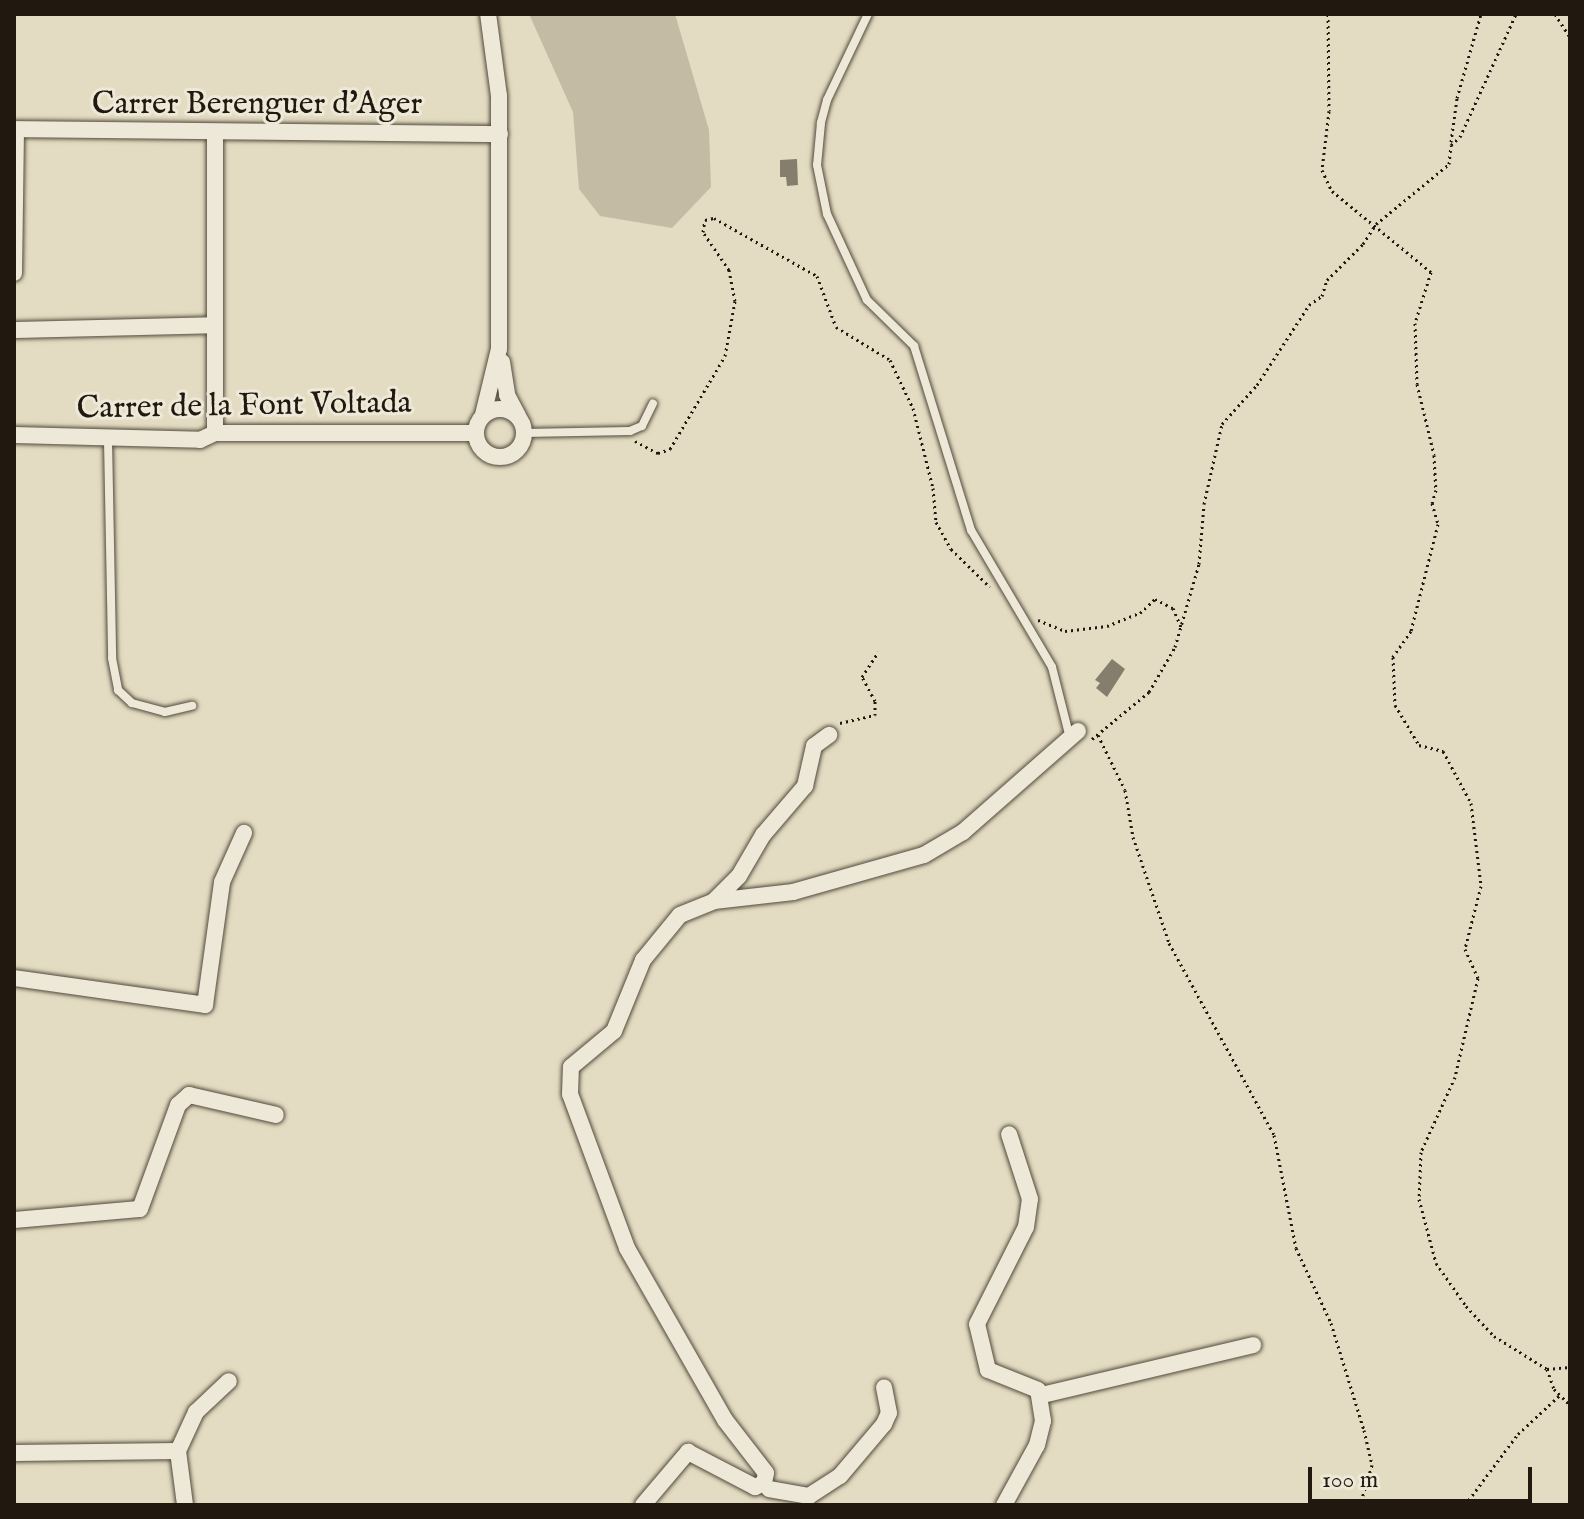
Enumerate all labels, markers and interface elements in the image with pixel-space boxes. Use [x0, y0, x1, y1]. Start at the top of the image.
street label: Carrer Berenguer d'Ager [92, 86, 422, 124]
street label: Carrer de la Font Voltada [76, 385, 412, 429]
scale bar [1312, 1451, 1536, 1501]
text: 100 m [1322, 1465, 1378, 1496]

